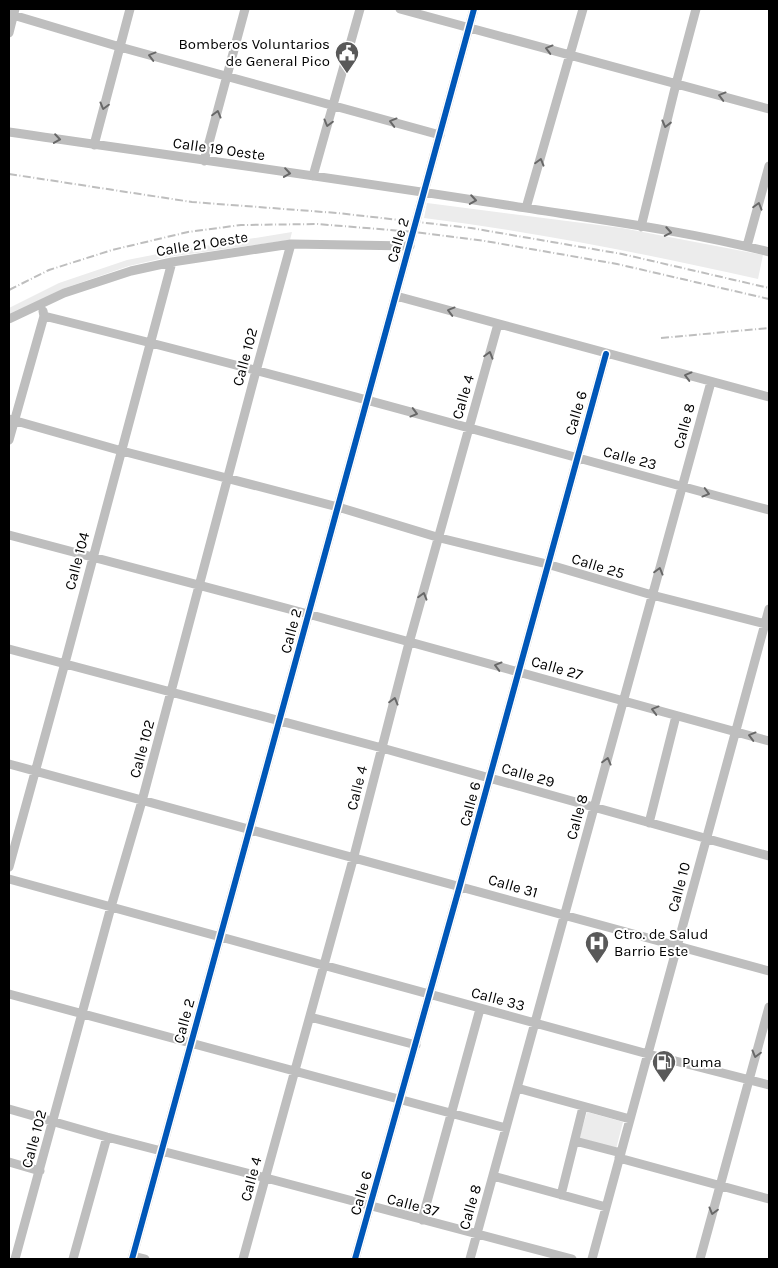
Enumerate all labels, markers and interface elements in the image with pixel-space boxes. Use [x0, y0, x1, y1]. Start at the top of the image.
place label: Bomberos Voluntarios de General Pico [178, 35, 330, 70]
public building icon: Bomberos Voluntarios de General Pico [334, 40, 360, 74]
one-way arrow [544, 44, 553, 55]
one-way arrow [148, 52, 157, 62]
one-way arrow [719, 92, 727, 102]
one-way arrow [99, 102, 110, 111]
one-way arrow [211, 110, 221, 119]
one-way arrow [389, 117, 398, 128]
one-way arrow [323, 119, 334, 128]
one-way arrow [661, 119, 672, 128]
one-way arrow [53, 134, 61, 144]
street label: Calle 19 Oeste [172, 134, 266, 164]
one-way arrow [534, 158, 544, 166]
one-way arrow [283, 167, 291, 177]
one-way arrow [469, 194, 477, 205]
one-way arrow [752, 202, 763, 210]
street label: Calle 2 [383, 216, 413, 264]
one-way arrow [663, 226, 672, 236]
street label: Calle 21 Oeste [155, 228, 249, 260]
one-way arrow [448, 307, 456, 317]
street label: Calle 102 [229, 326, 261, 388]
one-way arrow [484, 351, 494, 359]
one-way arrow [685, 371, 693, 381]
street label: Calle 4 [448, 372, 478, 421]
street label: Calle 6 [561, 389, 591, 437]
street label: Calle 8 [669, 401, 699, 451]
one-way arrow [410, 407, 419, 418]
street label: Calle 23 [601, 442, 659, 474]
one-way arrow [702, 487, 710, 498]
street label: Calle 104 [61, 529, 94, 592]
street label: Calle 25 [569, 549, 627, 583]
one-way arrow [653, 566, 664, 575]
one-way arrow [417, 592, 427, 600]
street label: Calle 2 [276, 607, 306, 655]
street label: Calle 27 [529, 652, 585, 684]
one-way arrow [495, 662, 503, 672]
one-way arrow [388, 697, 399, 705]
one-way arrow [651, 705, 659, 715]
street label: Calle 102 [126, 718, 158, 780]
one-way arrow [749, 732, 757, 742]
one-way arrow [601, 757, 611, 766]
street label: Calle 29 [499, 759, 557, 791]
street label: Calle 4 [343, 763, 371, 812]
street label: Calle 6 [455, 780, 485, 828]
street label: Calle 8 [562, 792, 592, 842]
street label: Calle 10 [664, 860, 694, 914]
street label: Calle 31 [486, 870, 540, 902]
place label: Ctro. de Salud Barrio Este [614, 925, 708, 960]
hospital icon: Ctro. de Salud Barrio Este [584, 930, 610, 964]
street label: Calle 33 [469, 983, 527, 1015]
street label: Calle 2 [169, 997, 199, 1045]
fuel station icon: Puma [651, 1049, 677, 1083]
one-way arrow [752, 1049, 762, 1057]
place label: Puma [682, 1053, 722, 1071]
street label: Calle 102 [18, 1108, 50, 1170]
street label: Calle 4 [236, 1154, 266, 1203]
street label: Calle 6 [346, 1169, 376, 1217]
street label: Calle 8 [455, 1182, 485, 1232]
street label: Calle 37 [385, 1189, 441, 1221]
one-way arrow [709, 1206, 719, 1214]

